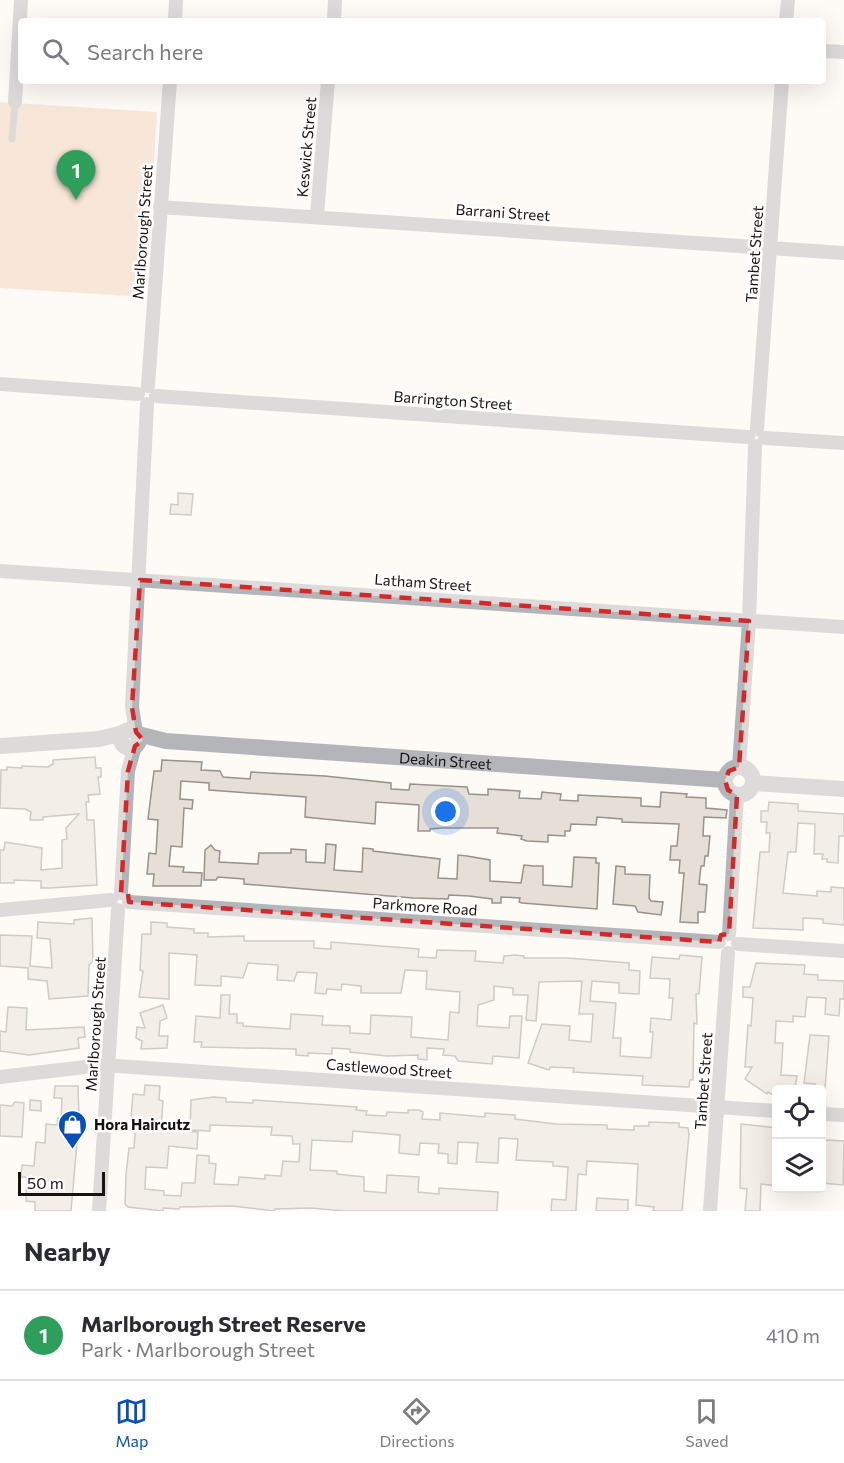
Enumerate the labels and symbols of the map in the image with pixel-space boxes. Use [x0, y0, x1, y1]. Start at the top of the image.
street label: Keswick Street [293, 96, 319, 198]
pin: 1 [56, 150, 96, 200]
street label: Marlborough Street [128, 164, 156, 300]
street label: Barrani Street [455, 200, 551, 224]
street label: Tambet Street [742, 205, 766, 303]
street label: Barrington Street [393, 387, 513, 413]
street label: Latham Street [374, 570, 472, 594]
street label: Deakin Street [399, 748, 492, 773]
your location [431, 797, 460, 826]
street label: Parkmore Road [372, 893, 478, 919]
street label: Marlborough Street [81, 956, 109, 1092]
street label: Tambet Street [691, 1032, 715, 1130]
street label: Castlewood Street [325, 1055, 453, 1081]
shop icon: Hora Haircutz [57, 1108, 89, 1150]
place label: Hora Haircutz [94, 1115, 190, 1133]
scale bar [18, 1169, 105, 1196]

